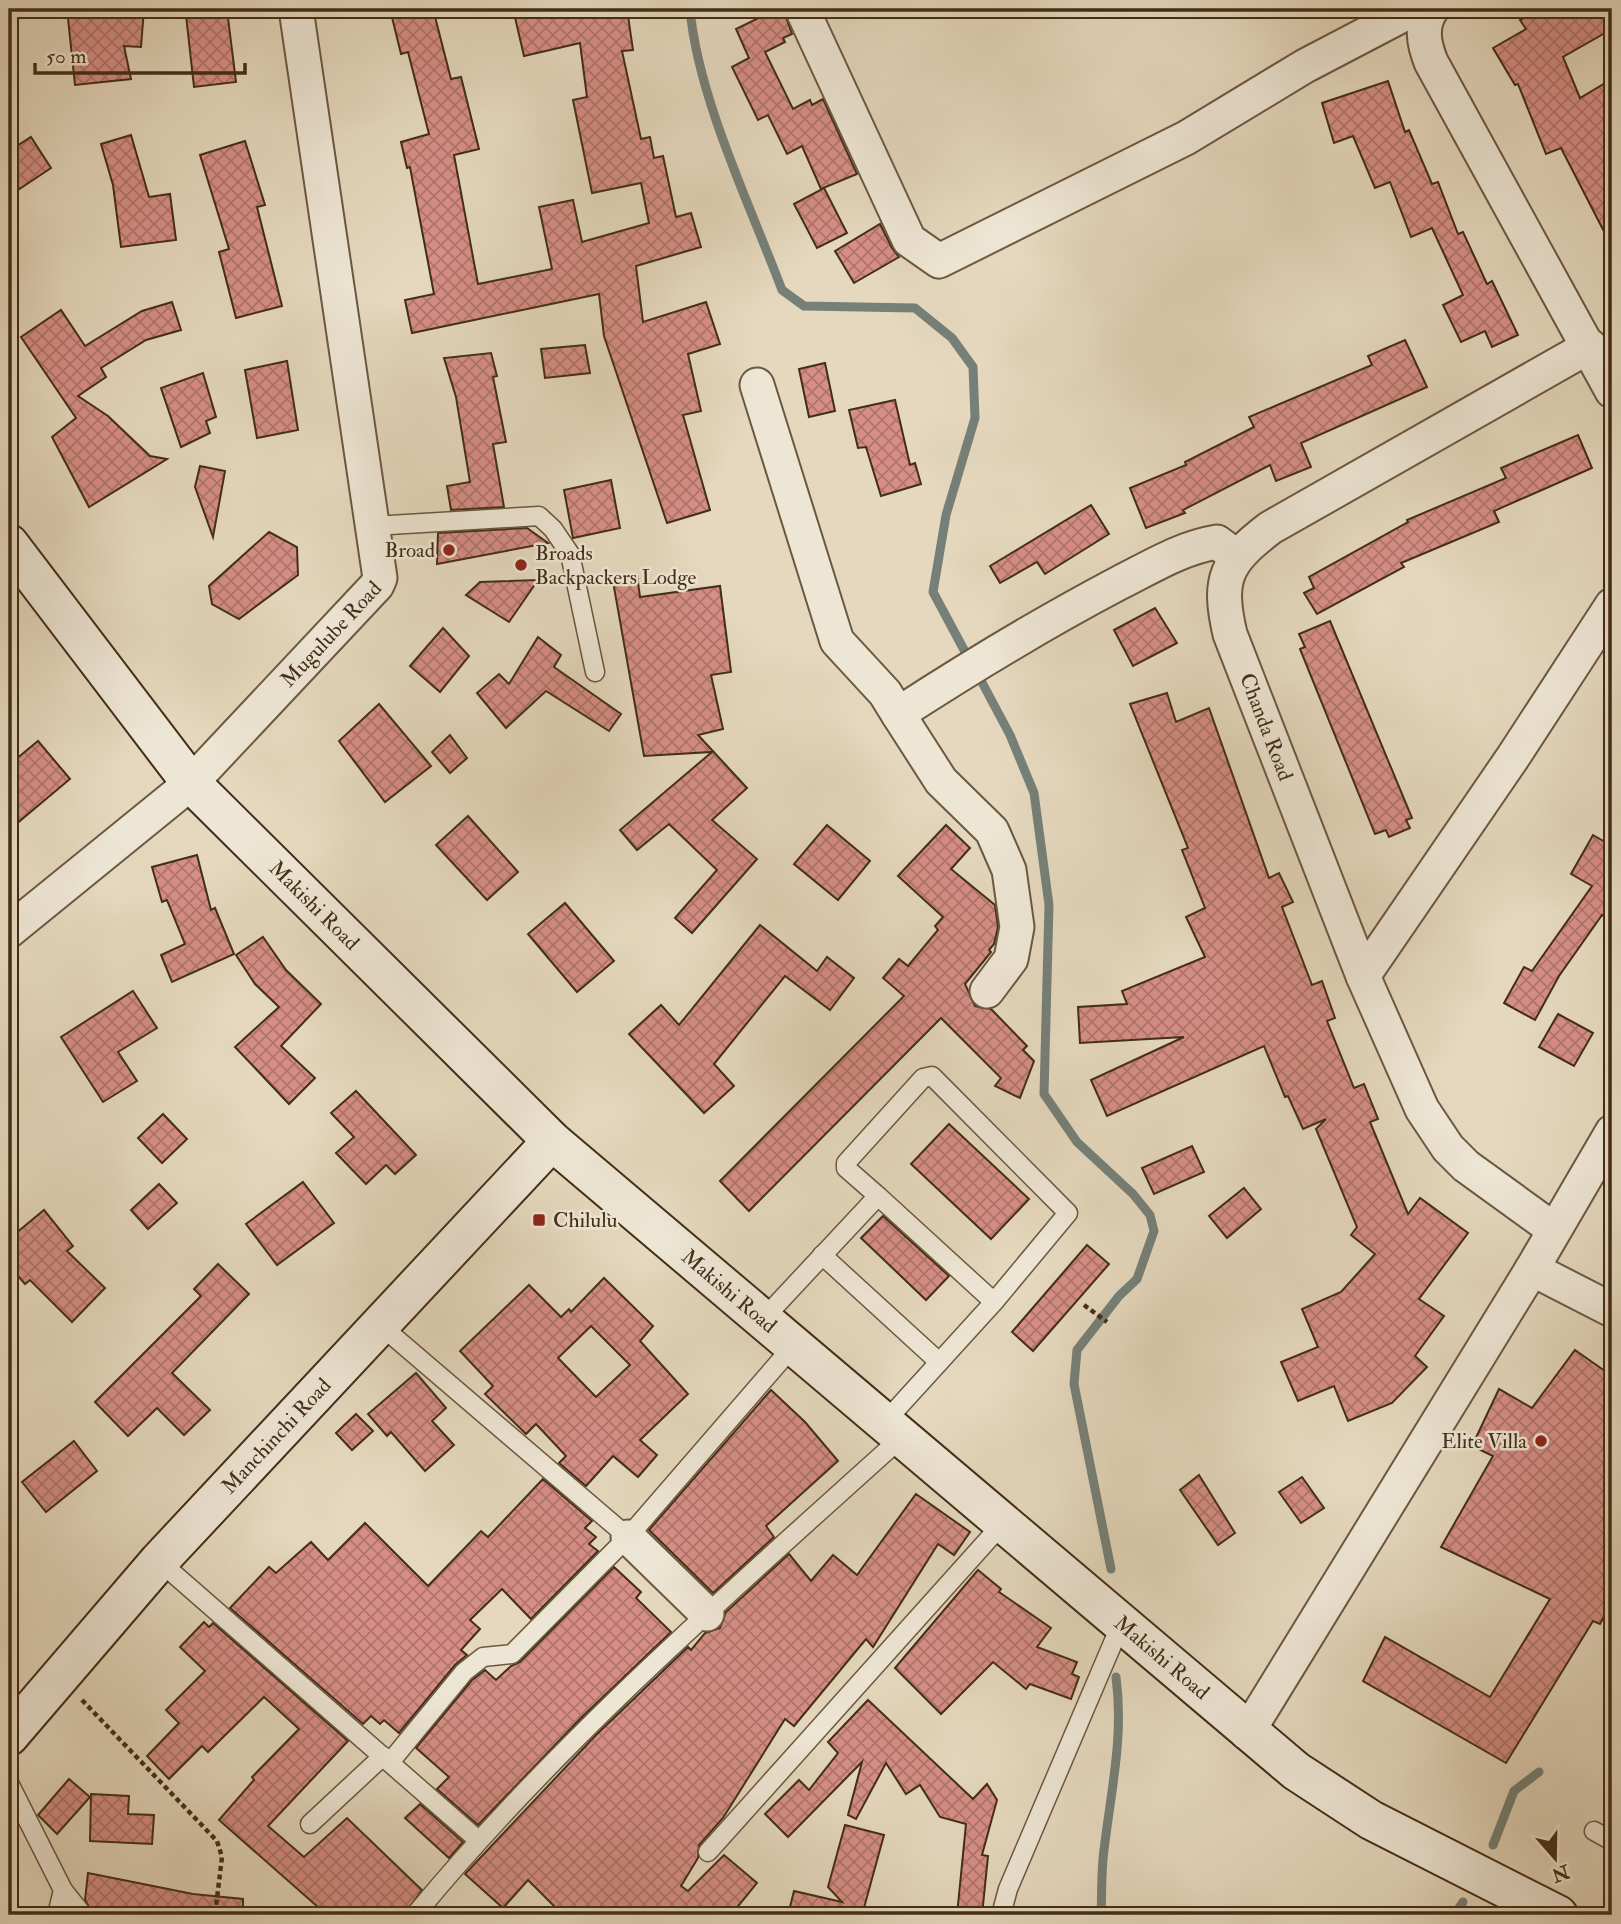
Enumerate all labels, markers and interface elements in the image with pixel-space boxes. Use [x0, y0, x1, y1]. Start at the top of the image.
scale bar [35, 32, 245, 76]
text: 50 m [46, 43, 87, 70]
place label: Broad [385, 537, 436, 564]
place label: Broads Backpackers Lodge [535, 540, 696, 591]
marker: Broad [441, 542, 457, 558]
marker: Broads Backpackers Lodge [513, 557, 529, 573]
street label: Mugulube Road [275, 575, 388, 693]
street label: Chanda Road [1233, 669, 1299, 785]
street label: Makishi Road [263, 855, 366, 956]
place label: Chilulu [553, 1207, 617, 1234]
marker: Chilulu [531, 1212, 547, 1228]
street label: Makishi Road [676, 1243, 783, 1339]
street label: Manchinchi Road [215, 1372, 337, 1499]
place label: Elite Villa [1441, 1428, 1527, 1455]
marker: Elite Villa [1533, 1433, 1549, 1449]
street label: Makishi Road [1109, 1609, 1216, 1706]
north arrow [1520, 1822, 1590, 1892]
text: N [1547, 1859, 1574, 1888]

